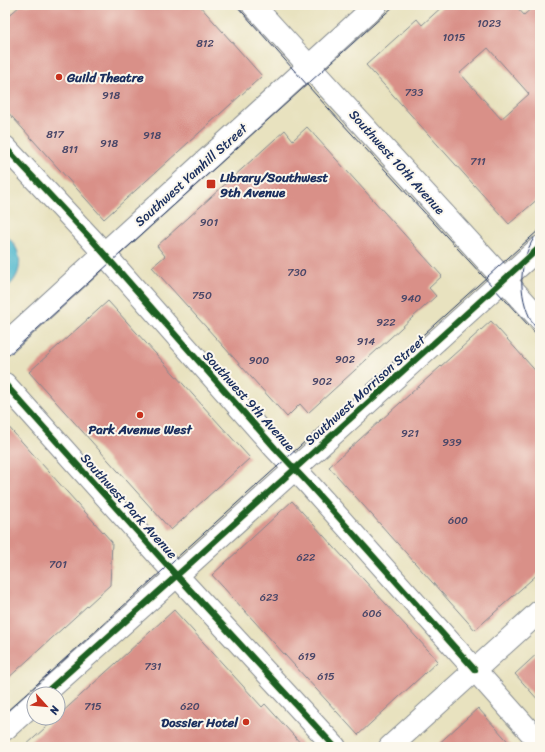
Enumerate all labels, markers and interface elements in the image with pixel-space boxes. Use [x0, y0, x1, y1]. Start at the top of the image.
house number: 1023 [477, 14, 501, 33]
house number: 1015 [442, 28, 466, 47]
house number: 812 [196, 34, 215, 53]
place label: Guild Theatre [66, 66, 144, 89]
marker: Guild Theatre [54, 72, 64, 82]
house number: 733 [405, 83, 423, 102]
house number: 918 [102, 86, 120, 105]
street label: Southwest 10th Avenue [343, 104, 451, 220]
street label: Southwest Yamhill Street [129, 117, 253, 232]
house number: 817 [46, 125, 65, 144]
house number: 918 [143, 126, 161, 145]
house number: 918 [100, 134, 118, 153]
house number: 811 [62, 140, 78, 159]
house number: 711 [470, 152, 486, 171]
place label: Library/Southwest 9th Avenue [220, 166, 329, 204]
marker: Library/Southwest 9th Avenue [205, 178, 217, 190]
house number: 901 [200, 213, 218, 232]
house number: 730 [287, 263, 307, 282]
house number: 750 [192, 286, 212, 305]
house number: 940 [401, 289, 421, 308]
house number: 922 [376, 313, 396, 332]
street label: Southwest Morrison Street [299, 329, 431, 451]
house number: 914 [357, 332, 375, 351]
street label: Southwest 9th Avenue [197, 345, 301, 457]
house number: 902 [335, 350, 356, 369]
house number: 900 [249, 351, 269, 370]
house number: 902 [312, 372, 333, 391]
marker: Park Avenue West [135, 410, 145, 420]
place label: Park Avenue West [88, 418, 192, 441]
house number: 921 [401, 424, 419, 443]
house number: 939 [442, 433, 462, 452]
street label: Southwest Park Avenue [75, 448, 183, 565]
house number: 600 [448, 511, 468, 530]
house number: 622 [297, 548, 316, 567]
house number: 701 [49, 555, 67, 574]
house number: 623 [260, 588, 278, 607]
house number: 606 [362, 604, 382, 623]
house number: 619 [298, 647, 316, 666]
house number: 731 [144, 657, 162, 676]
house number: 615 [317, 667, 335, 686]
north arrow [26, 686, 66, 726]
house number: 715 [84, 697, 102, 716]
house number: 620 [180, 697, 200, 716]
text: N [44, 702, 65, 718]
place label: Dossier Hotel [161, 711, 239, 734]
marker: Dossier Hotel [241, 717, 251, 727]

